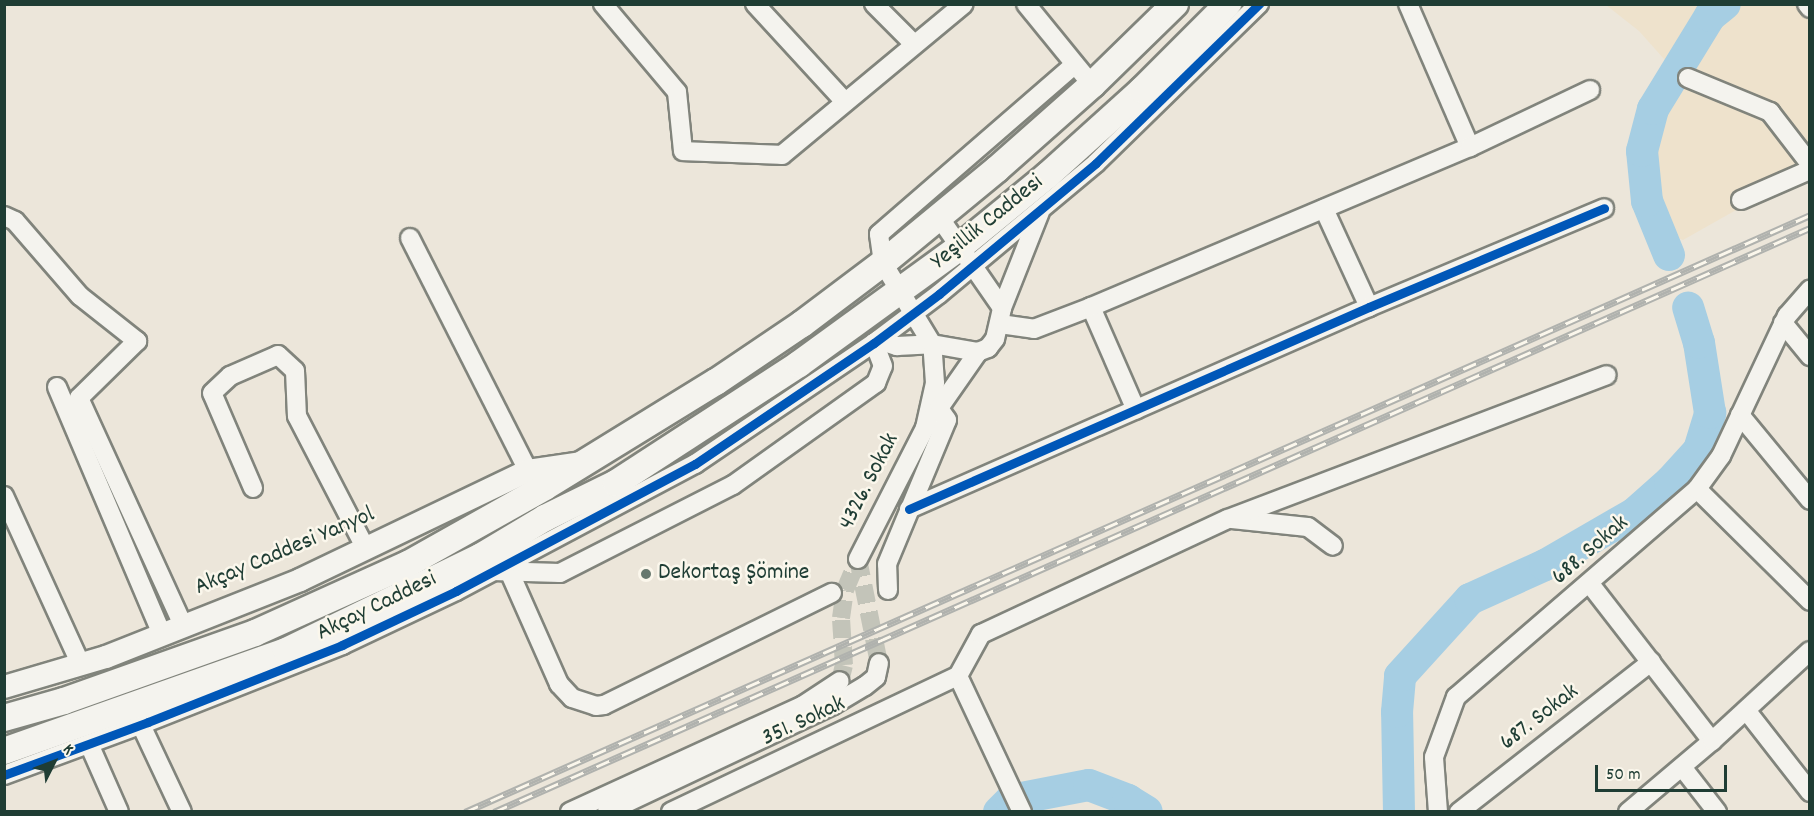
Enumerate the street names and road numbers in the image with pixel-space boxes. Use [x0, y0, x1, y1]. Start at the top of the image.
street label: Yeşillik Caddesi [926, 169, 1050, 277]
street label: 4326. Sokak [833, 429, 907, 535]
street label: Akçay Caddesi Yanyol [191, 501, 379, 603]
street label: 688. Sokak [1547, 510, 1635, 592]
street label: Akçay Caddesi [312, 566, 442, 648]
street label: 687. Sokak [1495, 678, 1585, 758]
street label: 351. Sokak [758, 690, 850, 754]

